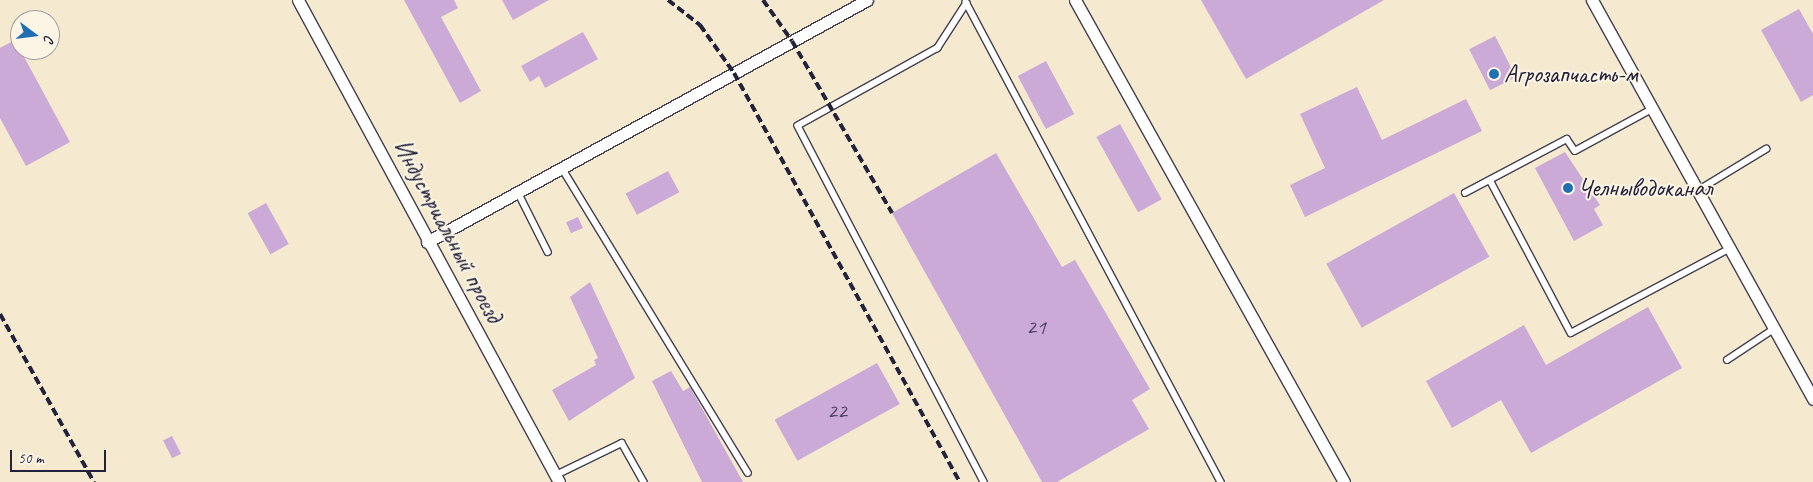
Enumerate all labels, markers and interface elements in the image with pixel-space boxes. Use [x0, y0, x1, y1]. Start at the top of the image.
north arrow [10, 10, 60, 60]
text: С [40, 33, 58, 44]
place label: Агрозапчасть-м [1504, 59, 1638, 89]
marker: Агрозапчасть-м [1488, 68, 1500, 80]
street label: Индустриальный проезд [387, 134, 509, 328]
place label: Челныводоканал [1578, 173, 1712, 203]
marker: Челныводоканал [1562, 182, 1574, 194]
house number: 21 [1026, 315, 1046, 341]
house number: 22 [827, 399, 847, 425]
scale bar [12, 440, 109, 472]
text: 50 m [18, 449, 44, 468]

